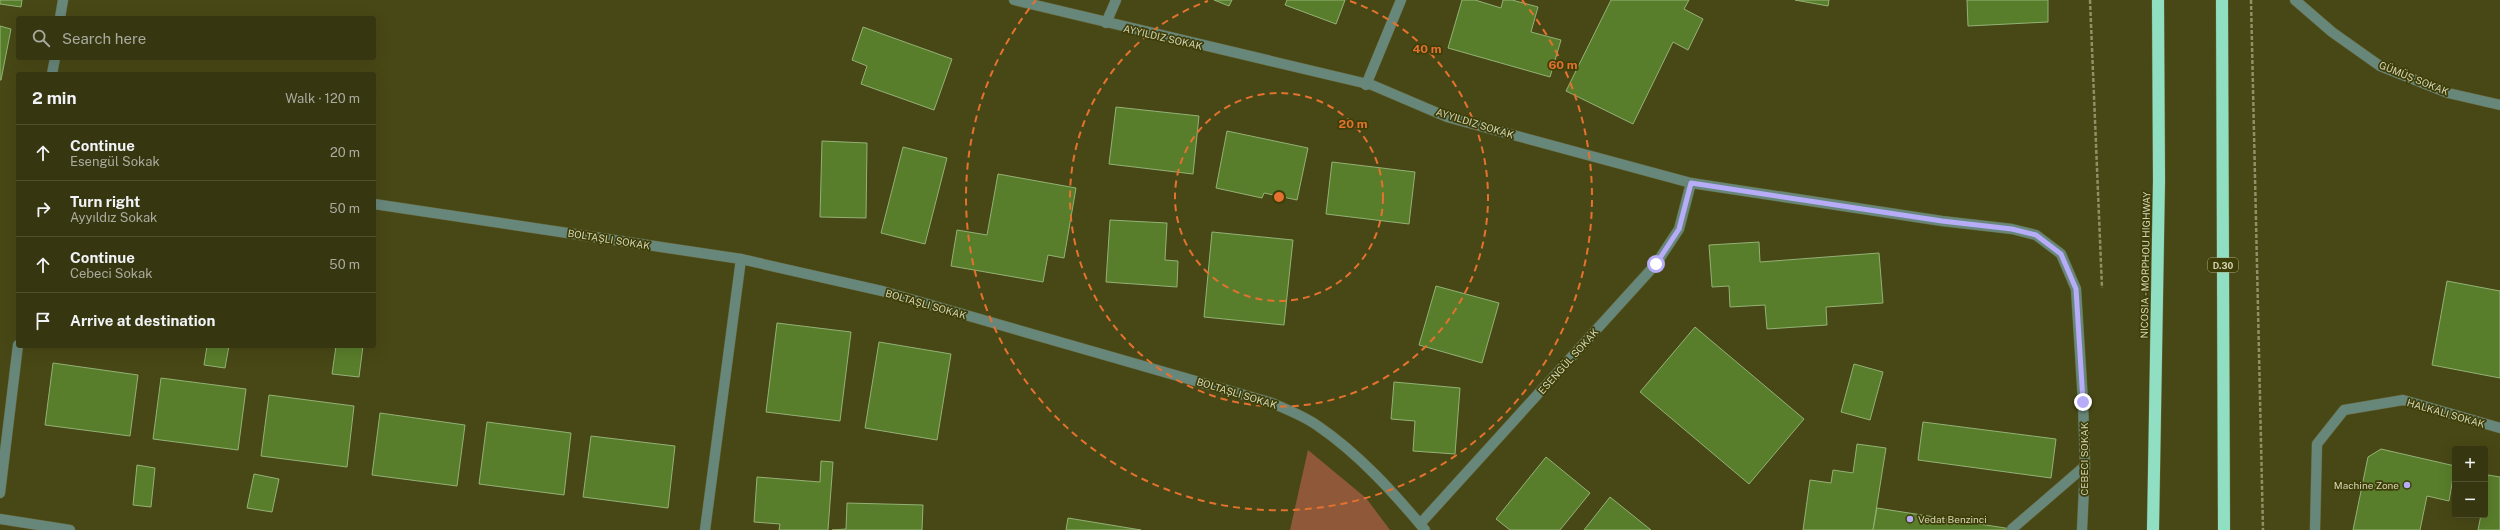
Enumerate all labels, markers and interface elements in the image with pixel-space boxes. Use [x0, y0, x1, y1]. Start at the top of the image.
search box [16, 16, 376, 60]
street label: AYYILDIZ SOKAK [1122, 22, 1204, 52]
icon: search [30, 27, 52, 49]
text: Search here [62, 30, 146, 47]
text: 40 m [1412, 42, 1442, 56]
text: 60 m [1548, 58, 1578, 72]
street label: GÜMÜŞ SOKAK [2377, 59, 2451, 98]
text: 2 min [32, 88, 77, 108]
text: Walk · 120 m [285, 91, 360, 106]
street label: AYYILDIZ SOKAK [1435, 105, 1516, 141]
text: 20 m [1339, 117, 1368, 131]
text: Continue [70, 137, 135, 154]
icon: ahead [32, 142, 54, 164]
text: 20 m [330, 145, 360, 160]
text: Esengül Sokak [70, 154, 160, 169]
centre of rings [1272, 190, 1286, 204]
street label: NICOSIA - MORPHOU HIGHWAY [2138, 191, 2152, 339]
text: Turn right [70, 193, 140, 210]
icon: right [32, 198, 54, 220]
text: 50 m [329, 201, 360, 216]
text: Ayyıldız Sokak [70, 210, 157, 225]
street label: BOLTAŞLI SOKAK [567, 227, 651, 251]
text: Continue [70, 249, 135, 266]
icon: ahead [32, 254, 54, 276]
route start [1647, 255, 1665, 273]
text: 50 m [329, 257, 360, 272]
road number: D.30 [2208, 258, 2238, 272]
text: Cebeci Sokak [70, 266, 152, 281]
street label: BOLTAŞLI SOKAK [884, 287, 968, 321]
icon: arrive [32, 310, 54, 332]
text: Arrive at destination [70, 312, 215, 329]
street label: ESENGÜL SOKAK [1535, 326, 1601, 396]
street label: BOLTAŞLI SOKAK [1195, 375, 1279, 411]
route end [2074, 393, 2092, 411]
street label: HALKALI SOKAK [2406, 396, 2486, 430]
street label: CEBECI SOKAK [2078, 422, 2090, 496]
map controls [2452, 446, 2488, 518]
button: + [2452, 446, 2488, 482]
place label: Machine Zone [2334, 479, 2399, 491]
marker: Machine Zone [2402, 480, 2412, 490]
button: − [2452, 482, 2488, 518]
place label: Vedat Benzinci [1918, 513, 1987, 525]
marker: Vedat Benzinci [1905, 514, 1915, 524]

